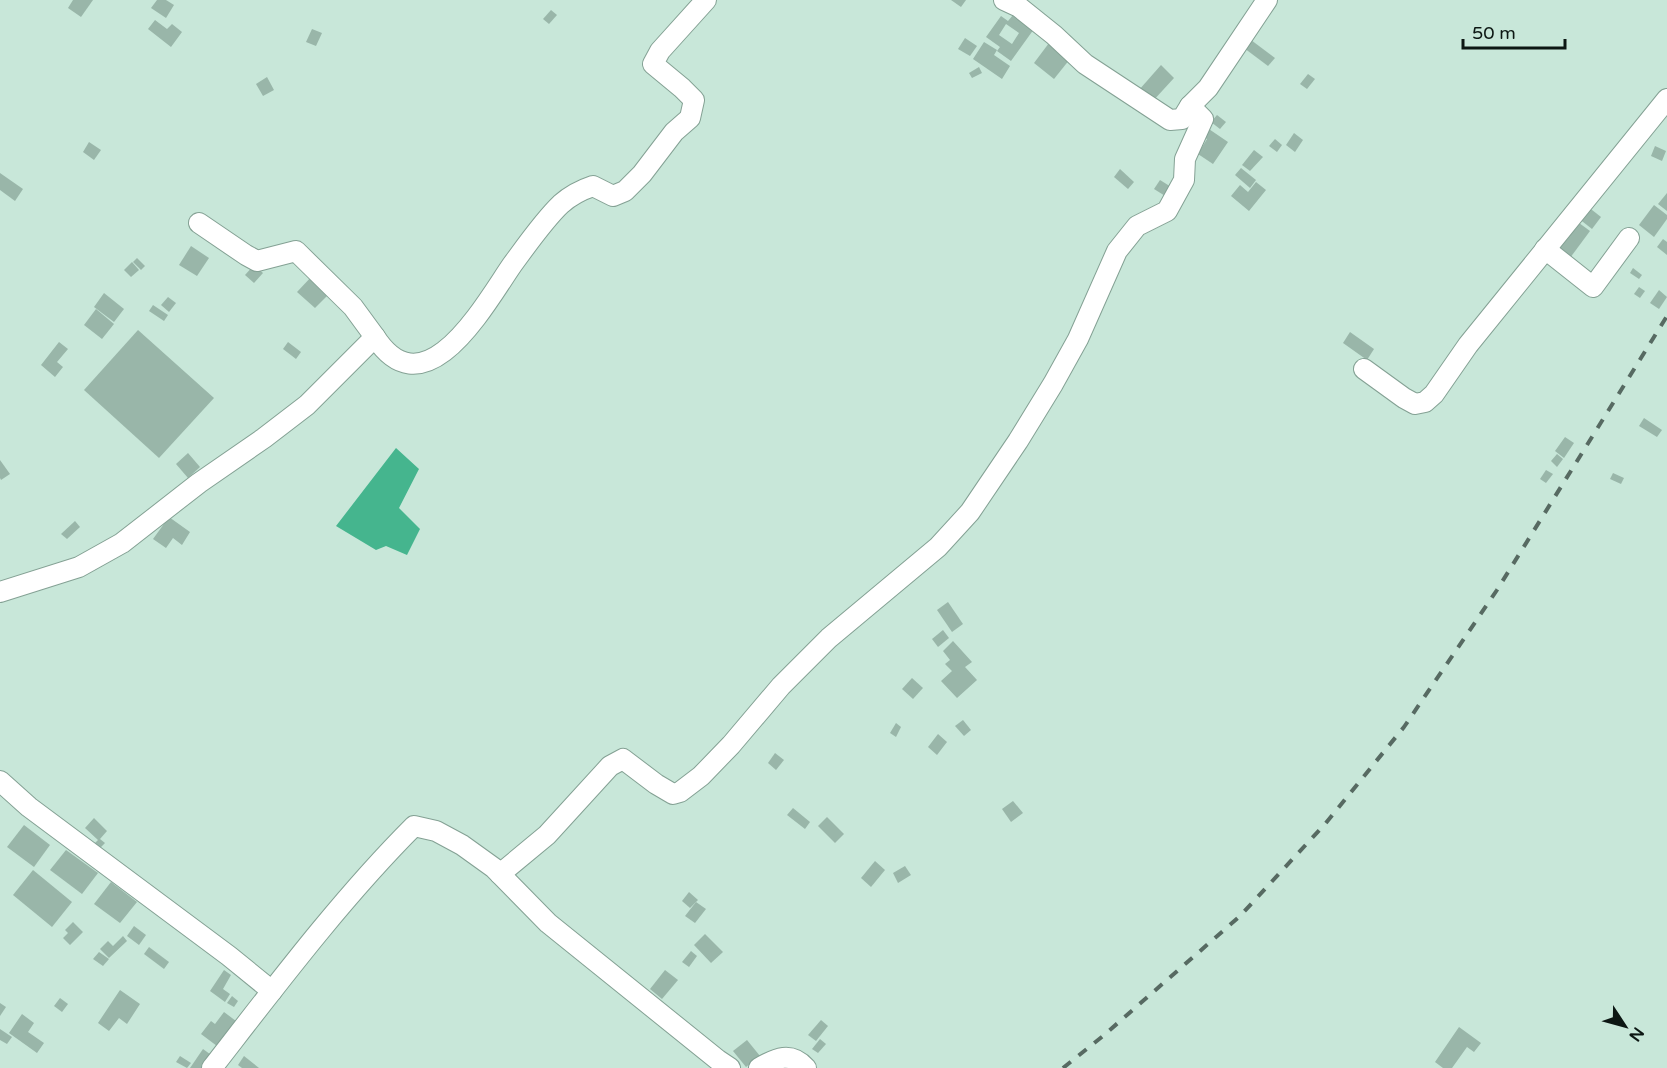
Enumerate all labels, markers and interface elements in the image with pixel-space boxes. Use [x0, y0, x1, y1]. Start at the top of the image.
scale bar [1463, 12, 1565, 50]
text: 50 m [1472, 22, 1516, 44]
north arrow [1595, 996, 1655, 1056]
text: N [1624, 1023, 1648, 1045]

